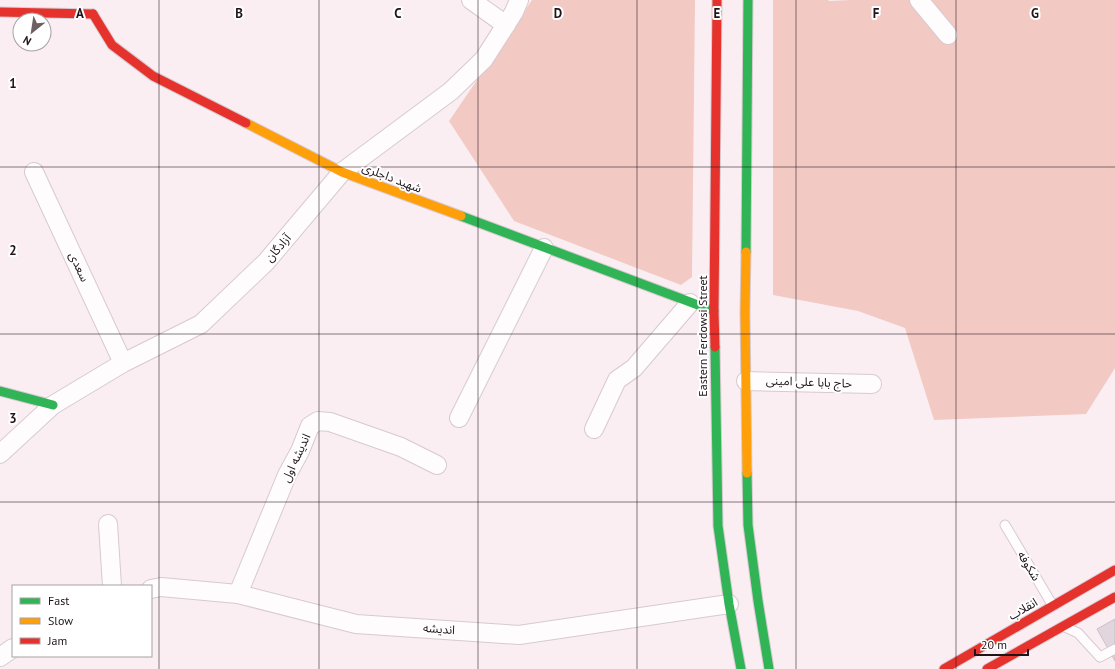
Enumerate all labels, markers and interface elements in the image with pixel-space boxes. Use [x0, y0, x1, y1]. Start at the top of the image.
text: A [76, 5, 84, 22]
text: B [235, 5, 243, 22]
text: C [394, 5, 402, 22]
text: D [554, 5, 562, 22]
text: E [714, 5, 721, 22]
text: F [873, 5, 880, 22]
text: G [1031, 5, 1039, 22]
north arrow [12, 12, 52, 52]
text: N [20, 33, 34, 49]
text: 1 [9, 75, 17, 92]
street label: شهید داجلری [360, 159, 424, 196]
street label: آزادگان [261, 230, 294, 265]
text: 2 [9, 242, 17, 259]
street label: سعدی [66, 249, 93, 284]
street label: Eastern Ferdowsi Street [695, 275, 710, 397]
street label: حاج بابا علی امینی [766, 372, 852, 393]
text: 3 [9, 410, 17, 427]
street label: اندیشه اول [278, 431, 313, 484]
street label: شکوفه [1015, 548, 1044, 583]
legend [12, 585, 152, 657]
text: Fast [48, 593, 69, 608]
street label: انقلاب [1006, 594, 1040, 623]
text: Slow [48, 613, 73, 628]
street label: اندیشه [422, 620, 456, 637]
scale bar [975, 631, 1028, 657]
text: Jam [47, 633, 67, 648]
text: 20 m [981, 637, 1007, 652]

